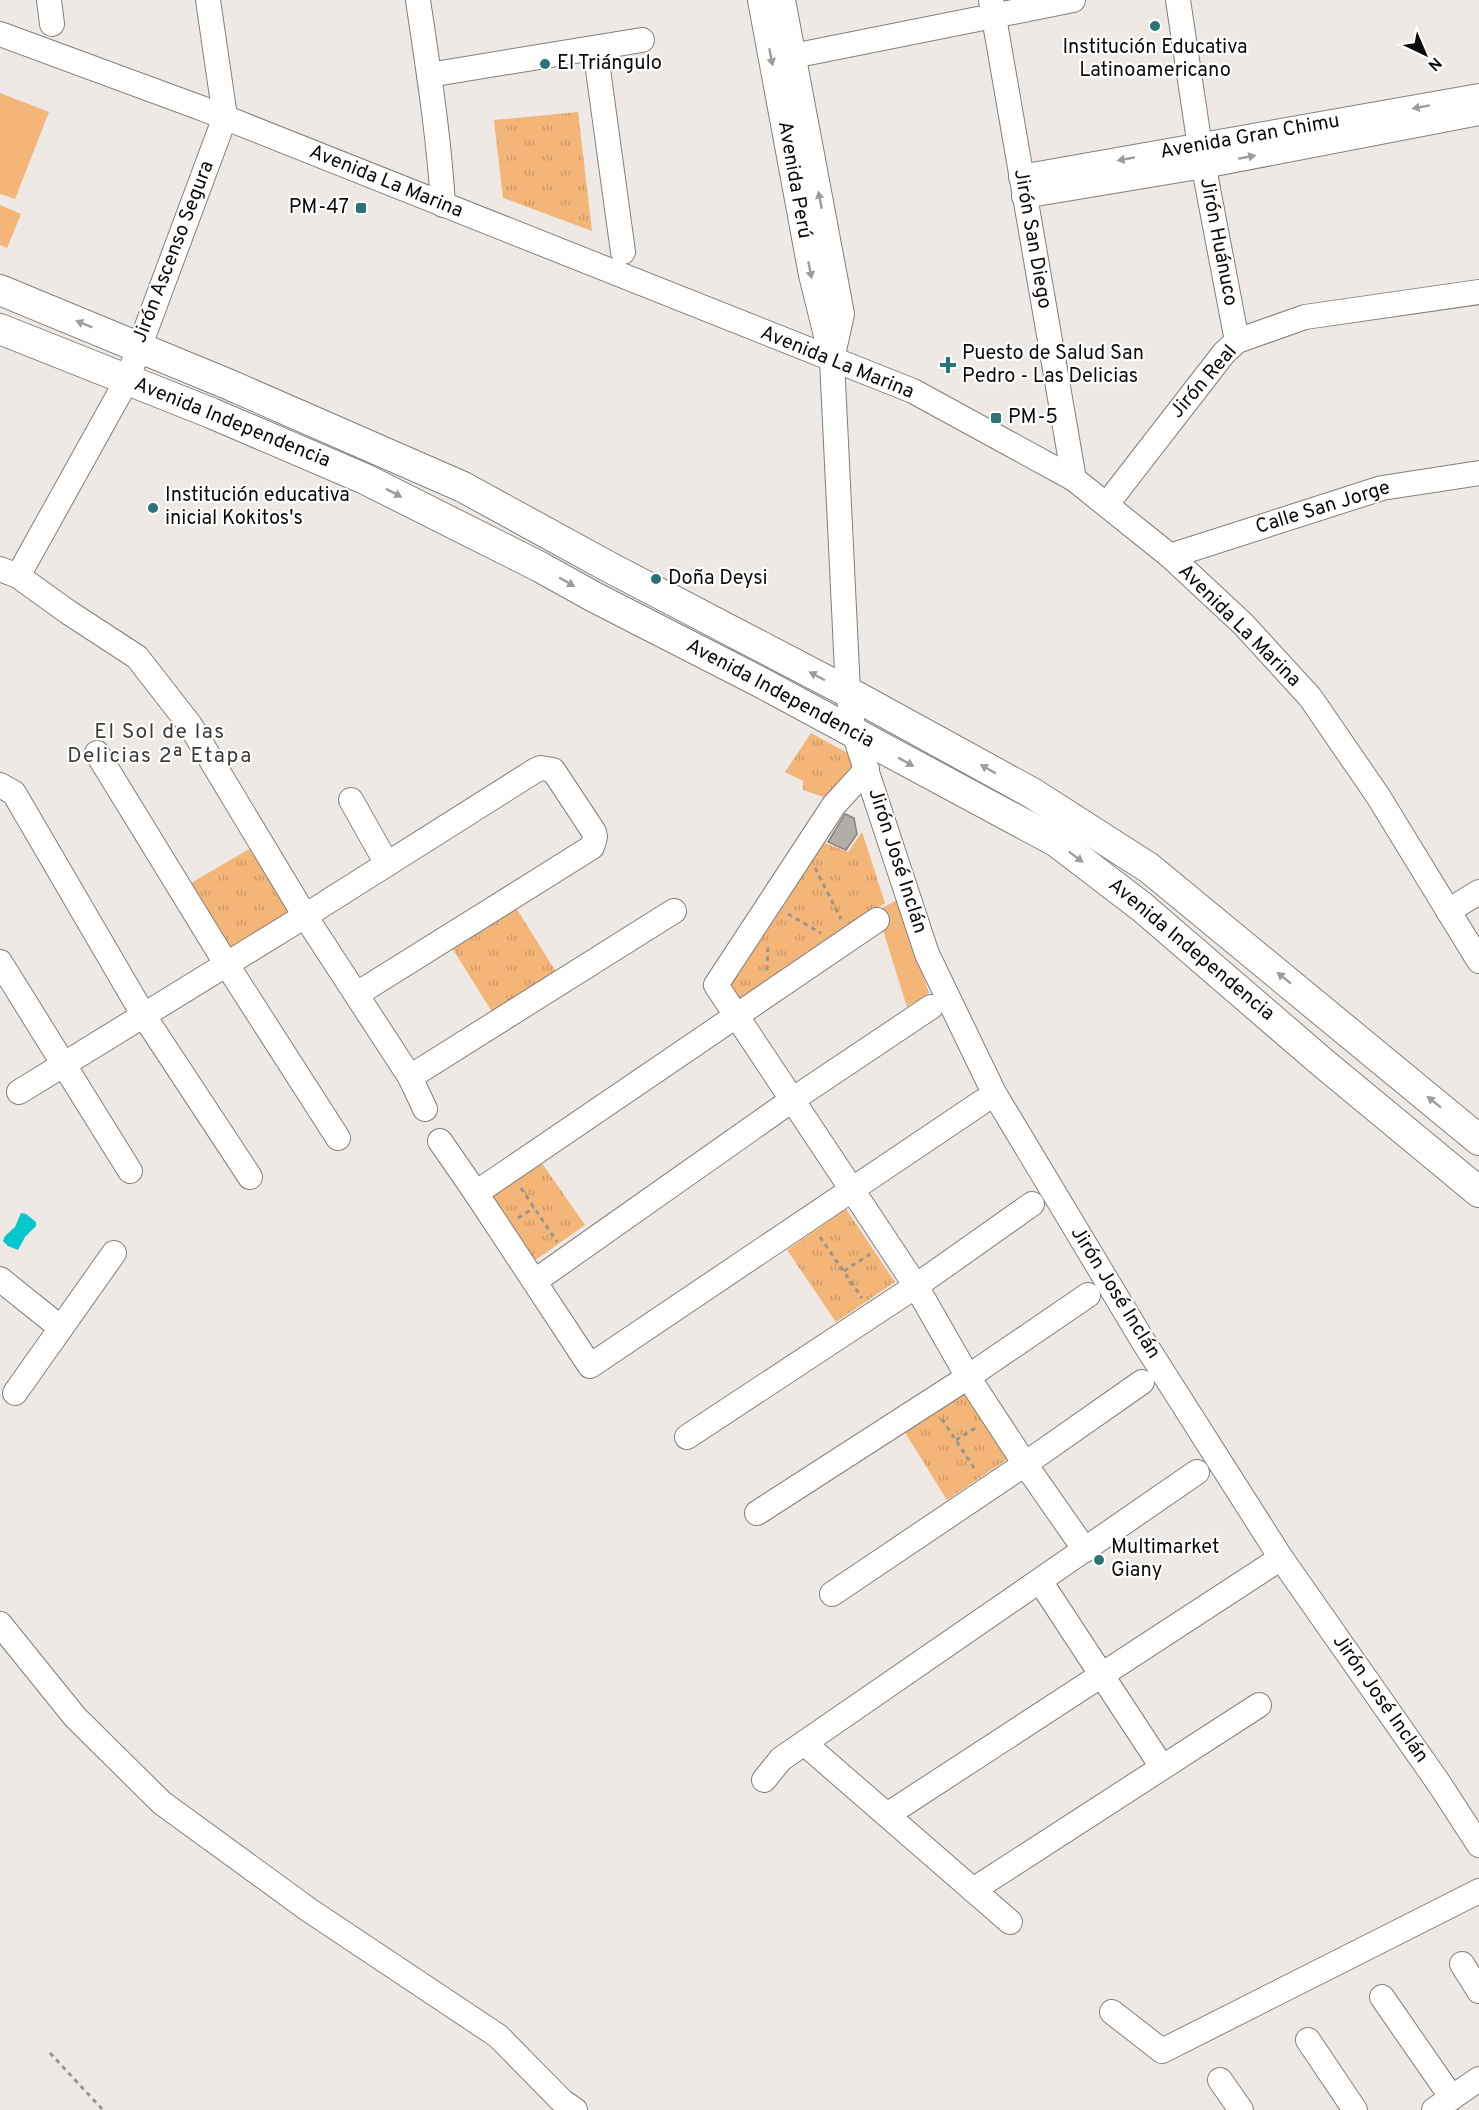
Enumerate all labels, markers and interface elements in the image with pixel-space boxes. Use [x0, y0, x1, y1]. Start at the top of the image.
marker: Institución Educativa Latinoamericano [1148, 19, 1162, 33]
north arrow [1395, 24, 1455, 84]
place label: Institución Educativa Latinoamericano [1062, 35, 1248, 84]
one-way arrow [767, 48, 776, 67]
place label: El Triángulo [557, 51, 662, 77]
text: N [1423, 52, 1445, 75]
marker: El Triángulo [538, 57, 552, 71]
one-way arrow [1412, 103, 1431, 112]
street label: Avenida Gran Chimu [1158, 108, 1342, 166]
street label: Avenida Perú [771, 119, 817, 241]
street label: Avenida La Marina [305, 139, 467, 225]
one-way arrow [1238, 152, 1257, 161]
one-way arrow [1116, 155, 1135, 164]
street label: Jirón Ascenso Segura [127, 157, 221, 347]
street label: Jirón San Diego [1007, 167, 1057, 311]
street label: Jirón Huánuco [1193, 176, 1243, 308]
one-way arrow [815, 190, 824, 209]
place label: PM-47 [289, 195, 349, 221]
marker: PM-47 [354, 201, 368, 215]
one-way arrow [806, 261, 815, 280]
one-way arrow [75, 319, 93, 328]
street label: Avenida La Marina [756, 320, 918, 406]
street label: Jirón Real [1165, 340, 1243, 424]
place label: Puesto de Salud San Pedro - Las Delicias [962, 341, 1144, 390]
marker: Puesto de Salud San Pedro - Las Delicias [939, 356, 957, 374]
street label: Avenida Independencia [130, 372, 334, 474]
place label: PM-5 [1008, 405, 1058, 431]
marker: PM-5 [989, 411, 1003, 425]
street label: Calle San Jorge [1253, 475, 1393, 541]
place label: Institución educativa inicial Kokitos's [165, 483, 350, 532]
one-way arrow [385, 488, 402, 498]
marker: Institución educativa inicial Kokitos's [146, 501, 160, 515]
street label: Avenida La Marina [1172, 559, 1306, 693]
place label: Doña Deysi [668, 566, 768, 592]
marker: Doña Deysi [649, 572, 663, 586]
one-way arrow [559, 577, 576, 587]
street label: Avenida Independencia [681, 633, 879, 755]
one-way arrow [808, 671, 825, 681]
district label: El Sol de las Delicias 2ª Etapa [67, 719, 253, 770]
one-way arrow [898, 757, 915, 767]
one-way arrow [979, 764, 996, 774]
street label: Jirón José Inclán [861, 785, 933, 937]
one-way arrow [1069, 850, 1084, 862]
street label: Avenida Independencia [1102, 873, 1280, 1027]
one-way arrow [1276, 973, 1291, 985]
one-way arrow [1427, 1096, 1442, 1109]
street label: Jirón José Inclán [1064, 1222, 1166, 1364]
place label: Multimarket Giany [1111, 1535, 1219, 1584]
marker: Multimarket Giany [1092, 1553, 1106, 1567]
street label: Jirón José Inclán [1326, 1630, 1434, 1768]

